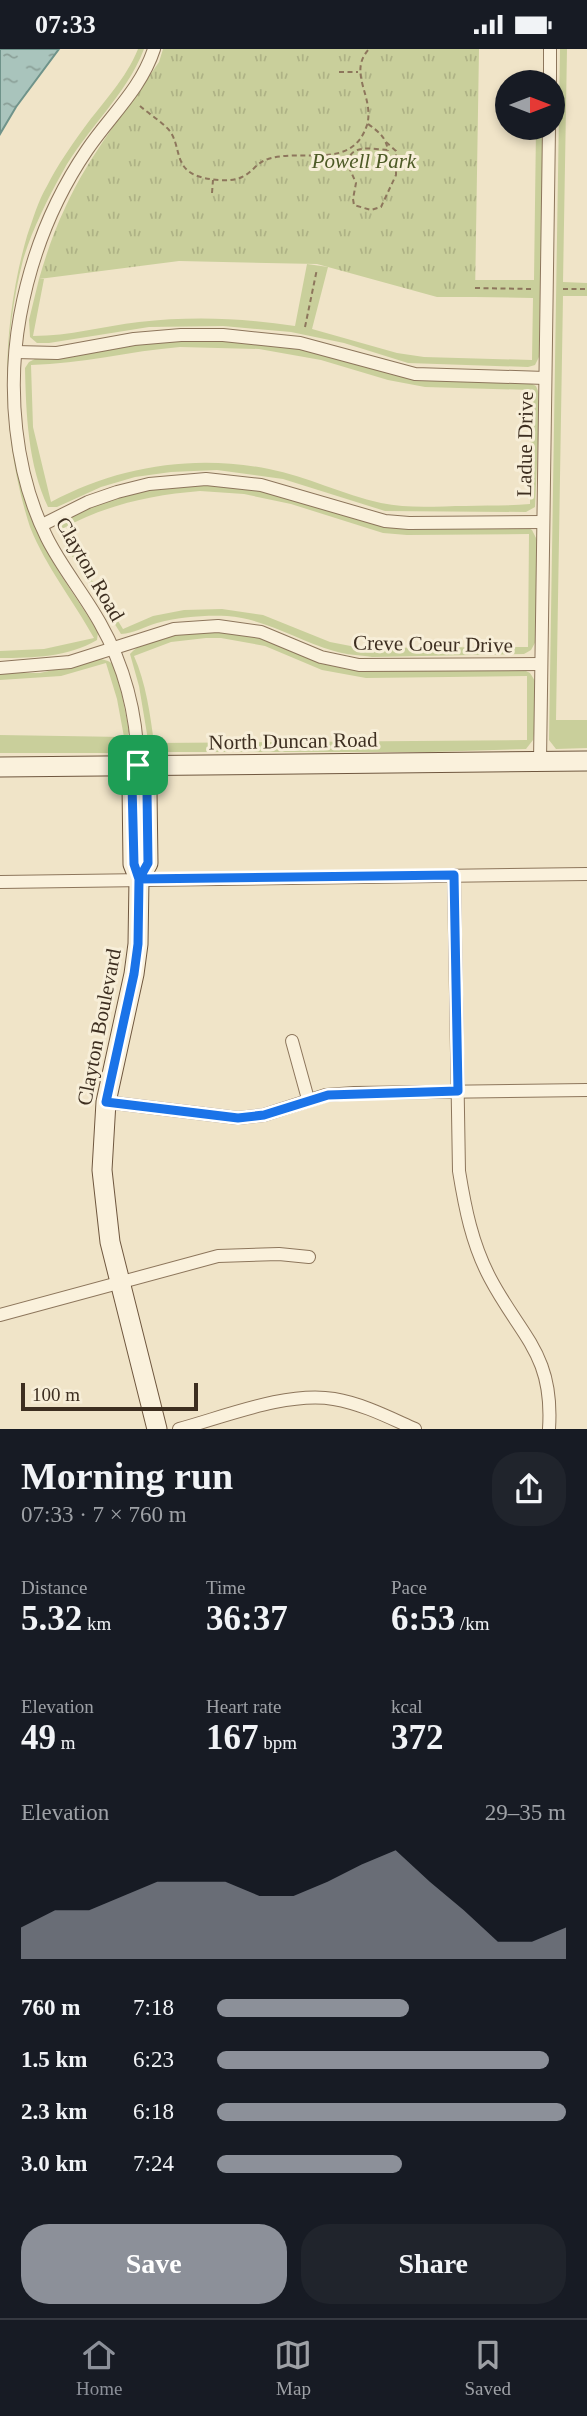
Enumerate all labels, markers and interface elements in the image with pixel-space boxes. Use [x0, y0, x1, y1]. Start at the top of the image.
text: 07:33 [35, 10, 96, 39]
north arrow [495, 70, 565, 140]
map controls [495, 70, 565, 140]
park label: Powell Park [311, 149, 417, 173]
street label: Ladue Drive [512, 391, 538, 497]
street label: Clayton Road [51, 513, 130, 626]
street label: Creve Coeur Drive [353, 631, 513, 657]
street label: North Duncan Road [208, 728, 378, 754]
pin [108, 735, 168, 795]
icon: arrive [119, 746, 157, 784]
street label: Clayton Boulevard [72, 946, 126, 1107]
scale bar [21, 1380, 198, 1412]
text: 100 m [32, 1384, 80, 1405]
button: share [492, 1452, 566, 1526]
text: Morning run [21, 1455, 233, 1497]
text: 07:33 · 7 × 760 m [21, 1502, 187, 1527]
text: Distance [21, 1577, 87, 1598]
text: Time [206, 1577, 245, 1598]
text: Pace [391, 1577, 427, 1598]
text: 5.32 [21, 1599, 82, 1638]
text: 36:37 [206, 1599, 288, 1638]
text: 6:53 [391, 1599, 455, 1638]
text: km [82, 1613, 111, 1634]
text: /km [455, 1613, 489, 1634]
text: Elevation [21, 1696, 94, 1717]
text: Heart rate [206, 1696, 281, 1717]
text: kcal [391, 1696, 423, 1717]
text: 49 [21, 1718, 56, 1757]
text: 167 [206, 1718, 259, 1757]
text: 372 [391, 1718, 444, 1757]
text: m [56, 1732, 76, 1753]
text: bpm [259, 1732, 297, 1753]
text: Elevation [21, 1800, 109, 1825]
text: 29–35 m [485, 1800, 566, 1825]
text: 760 m [21, 1995, 80, 2020]
text: 7:18 [133, 1995, 174, 2020]
text: 1.5 km [21, 2047, 87, 2072]
text: 6:23 [133, 2047, 174, 2072]
text: 2.3 km [21, 2099, 87, 2124]
text: 6:18 [133, 2099, 174, 2124]
text: 3.0 km [21, 2151, 87, 2176]
text: 7:24 [133, 2151, 174, 2176]
button: Save [21, 2224, 287, 2304]
button: Share [301, 2224, 566, 2304]
tab: Home [76, 2336, 122, 2400]
tab: Map [274, 2336, 312, 2400]
tab: Saved [465, 2336, 511, 2400]

